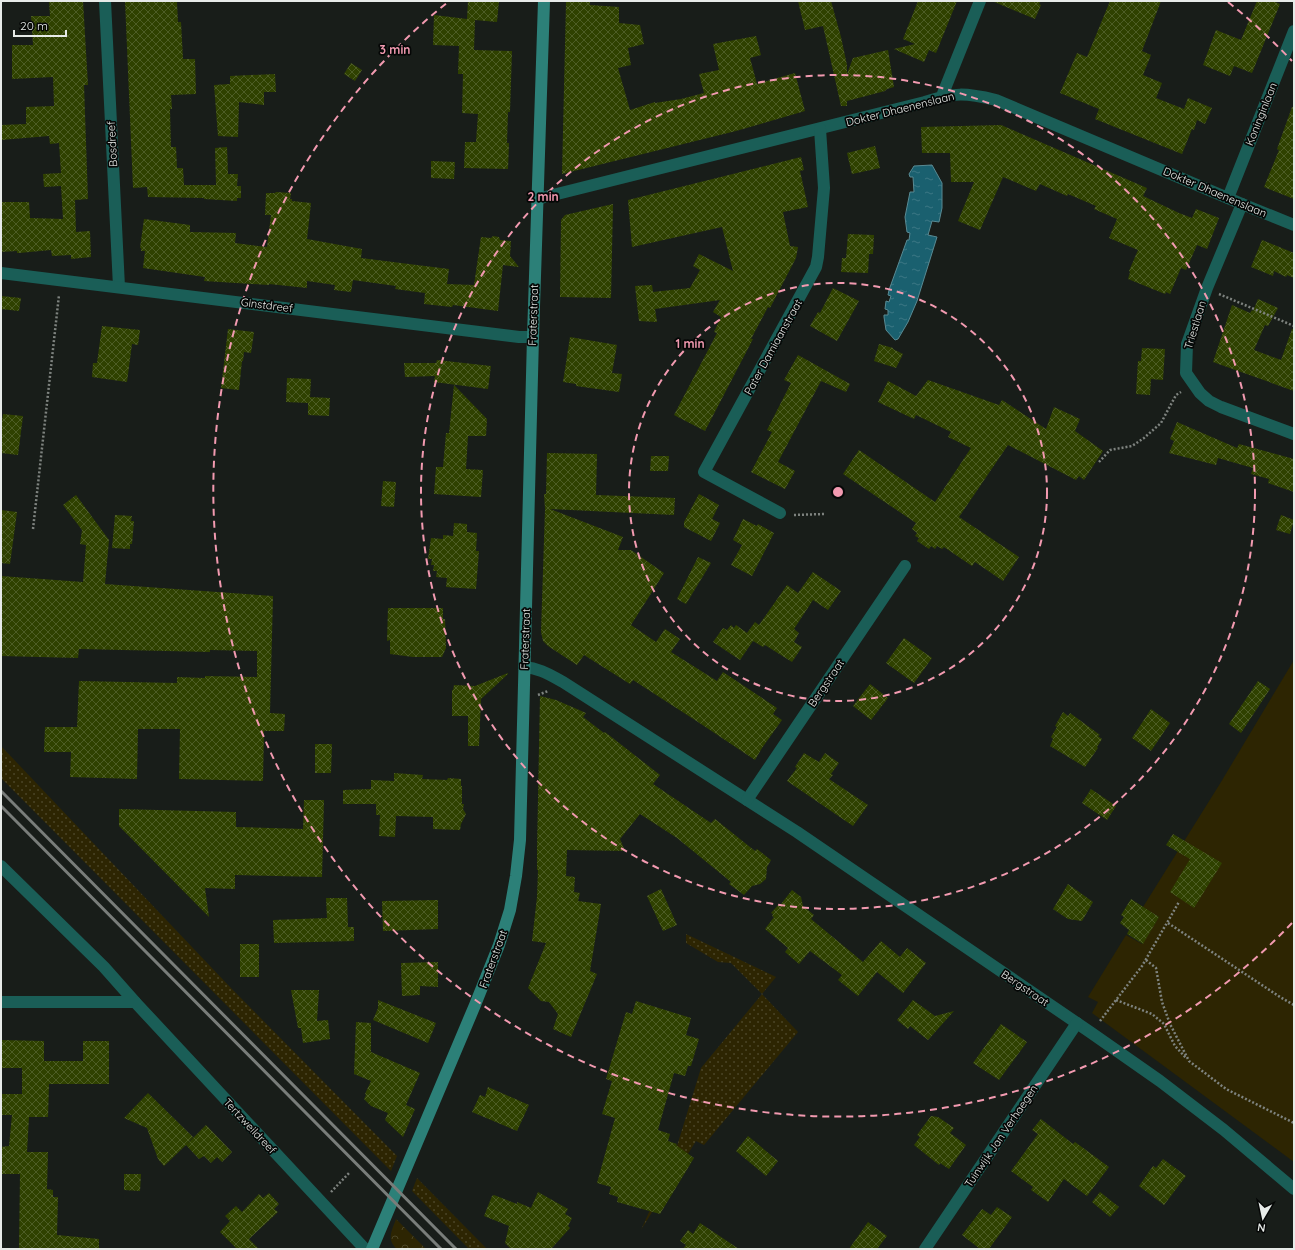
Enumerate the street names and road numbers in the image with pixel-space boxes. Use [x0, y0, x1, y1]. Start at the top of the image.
street label: Koninginlaan [1242, 80, 1280, 148]
street label: Dokter Dhaenenslaan [844, 89, 956, 129]
street label: Bosdreef [104, 121, 120, 167]
street label: Dokter Dhaenenslaan [1161, 164, 1269, 220]
street label: Fraterstraat [525, 284, 541, 346]
street label: Ginstdreef [240, 295, 294, 315]
street label: Pater Damiaanstraat [741, 296, 805, 397]
street label: Triestlaan [1181, 299, 1209, 351]
street label: Fraterstraat [517, 608, 533, 670]
street label: Bergstraat [805, 656, 847, 709]
street label: Fraterstraat [476, 928, 510, 990]
street label: Bergstraat [999, 967, 1052, 1009]
street label: Tuinwijk Jan Verhaegen [961, 1082, 1041, 1190]
street label: Tertzweildreef [221, 1095, 279, 1157]

